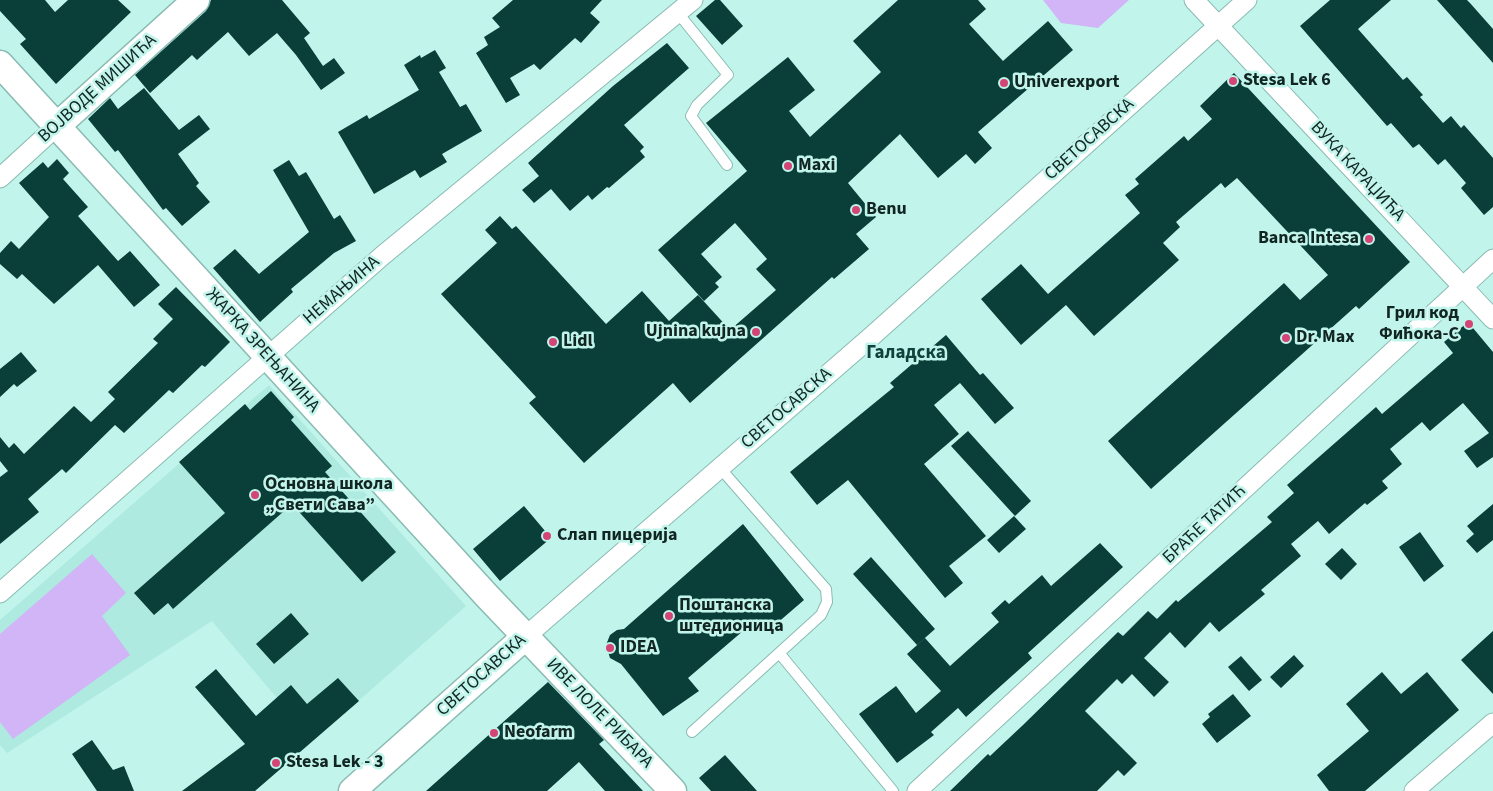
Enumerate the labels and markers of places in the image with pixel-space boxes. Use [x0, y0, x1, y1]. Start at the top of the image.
place label: Stesa Lek 6 [1243, 70, 1331, 92]
place label: Univerexport [1014, 72, 1119, 94]
marker: Stesa Lek 6 [1227, 75, 1239, 87]
marker: Univerexport [998, 77, 1010, 89]
place label: Maxi [798, 155, 835, 177]
marker: Maxi [782, 160, 794, 172]
place label: Benu [866, 199, 907, 221]
marker: Benu [850, 204, 862, 216]
place label: Banca Intesa [1258, 228, 1359, 250]
marker: Banca Intesa [1363, 233, 1375, 245]
place label: Грил код Фићока-С [1379, 303, 1459, 346]
marker: Грил код Фићока-С [1463, 318, 1475, 330]
place label: Ujnina kujna [646, 321, 746, 343]
marker: Ujnina kujna [750, 326, 762, 338]
place label: Dr. Max [1296, 327, 1354, 349]
place label: Lidl [563, 331, 593, 353]
marker: Dr. Max [1280, 332, 1292, 344]
marker: Lidl [547, 336, 559, 348]
place label: Основна школа „Свети Сава” [265, 474, 393, 516]
marker: Основна школа „Свети Сава” [249, 489, 261, 501]
place label: Слап пицерија [557, 525, 677, 547]
marker: Слап пицерија [541, 530, 553, 542]
place label: Поштанска штедионица [679, 595, 784, 638]
marker: Поштанска штедионица [663, 610, 675, 622]
place label: IDEA [620, 637, 657, 659]
marker: IDEA [604, 642, 616, 654]
place label: Neofarm [504, 722, 573, 744]
marker: Neofarm [488, 727, 500, 739]
place label: Stesa Lek - 3 [286, 752, 383, 774]
marker: Stesa Lek - 3 [270, 757, 282, 769]

